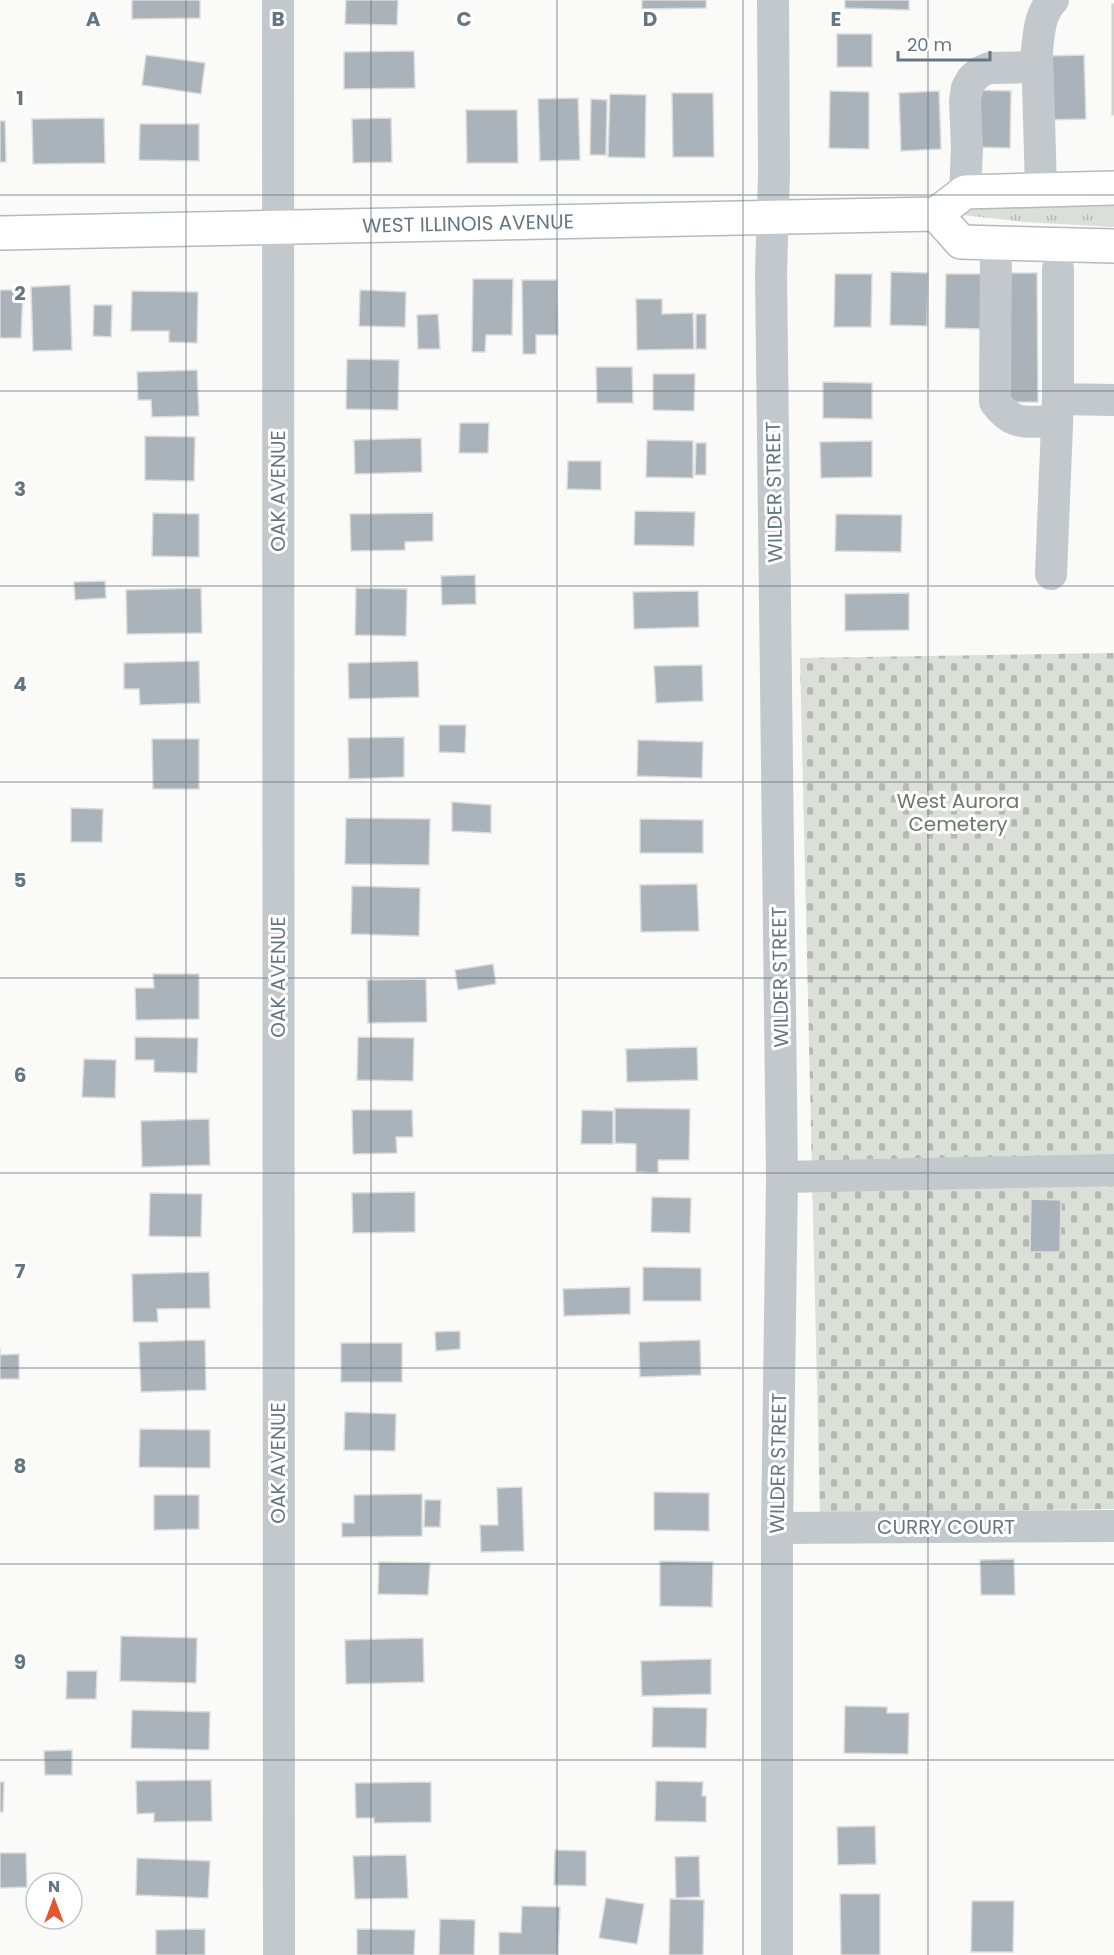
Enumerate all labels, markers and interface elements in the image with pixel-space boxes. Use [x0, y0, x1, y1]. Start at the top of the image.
text: A [86, 5, 101, 33]
text: B [271, 5, 285, 33]
text: C [456, 5, 472, 33]
text: D [643, 5, 657, 33]
text: E [831, 5, 841, 33]
scale bar [898, 24, 990, 62]
text: 20 m [907, 32, 952, 57]
text: 1 [16, 84, 24, 112]
street label: WEST ILLINOIS AVENUE [362, 207, 574, 240]
text: 2 [14, 279, 26, 307]
street label: WILDER STREET [759, 421, 789, 563]
street label: OAK AVENUE [264, 430, 292, 552]
text: 3 [14, 475, 26, 503]
text: 4 [13, 670, 27, 698]
park label: West Aurora Cemetery [897, 787, 1019, 838]
text: 5 [14, 866, 27, 894]
street label: WILDER STREET [765, 906, 795, 1048]
street label: OAK AVENUE [264, 916, 292, 1038]
text: 6 [14, 1061, 26, 1089]
text: 7 [15, 1257, 26, 1285]
street label: WILDER STREET [763, 1392, 793, 1534]
street label: OAK AVENUE [264, 1402, 292, 1524]
text: 8 [14, 1452, 26, 1480]
street label: CURRY COURT [877, 1513, 1015, 1541]
text: 9 [14, 1648, 26, 1676]
north arrow [24, 1871, 84, 1931]
text: N [48, 1875, 60, 1898]

